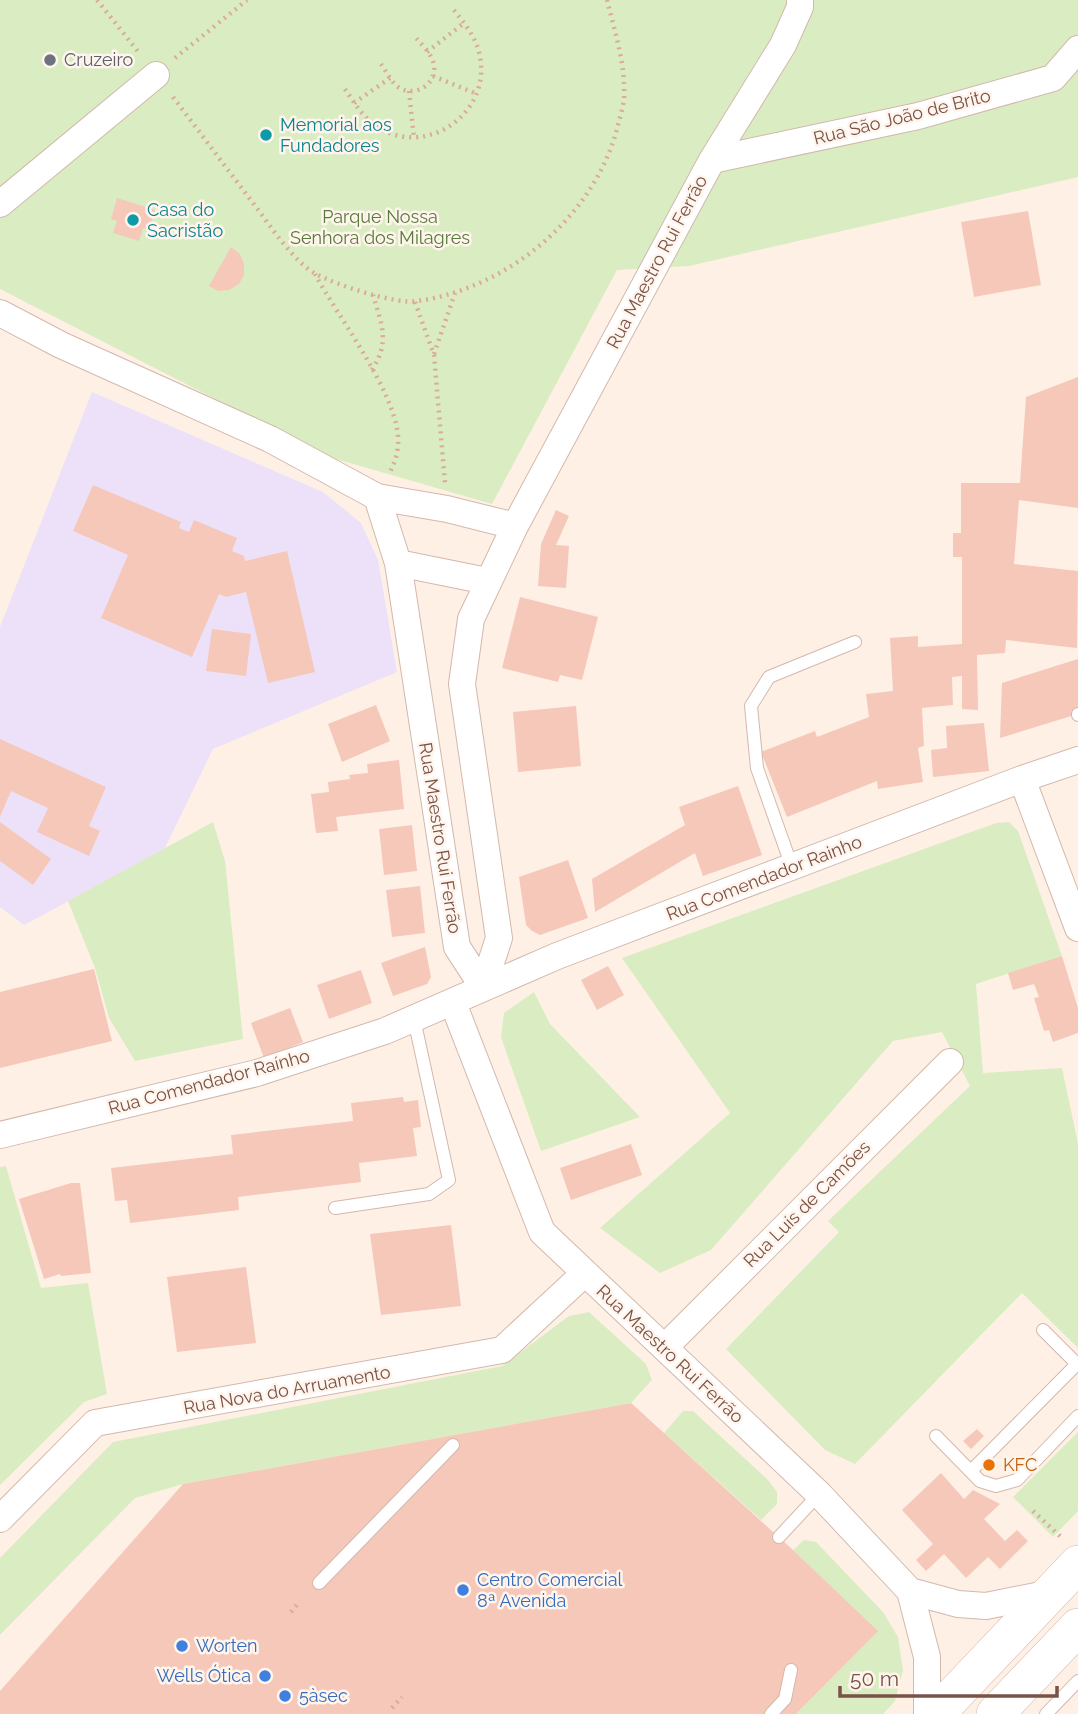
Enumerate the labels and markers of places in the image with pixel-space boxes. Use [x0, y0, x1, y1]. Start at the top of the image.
place label: Cruzeiro [64, 49, 134, 70]
marker: Cruzeiro [42, 52, 58, 68]
place label: Memorial aos Fundadores [280, 114, 392, 156]
marker: Memorial aos Fundadores [258, 127, 274, 143]
place label: Casa do Sacristão [147, 199, 223, 241]
marker: Casa do Sacristão [125, 212, 141, 228]
place label: KFC [1003, 1454, 1037, 1475]
marker: KFC [981, 1457, 997, 1473]
place label: Centro Comercial 8ª Avenida [477, 1569, 622, 1611]
marker: Centro Comercial 8ª Avenida [455, 1582, 471, 1598]
place label: Worten [196, 1635, 258, 1656]
marker: Worten [174, 1638, 190, 1654]
place label: Wells Ótica [157, 1664, 251, 1686]
marker: Wells Ótica [257, 1668, 273, 1684]
place label: 5àsec [299, 1685, 348, 1706]
marker: 5àsec [277, 1688, 293, 1704]

